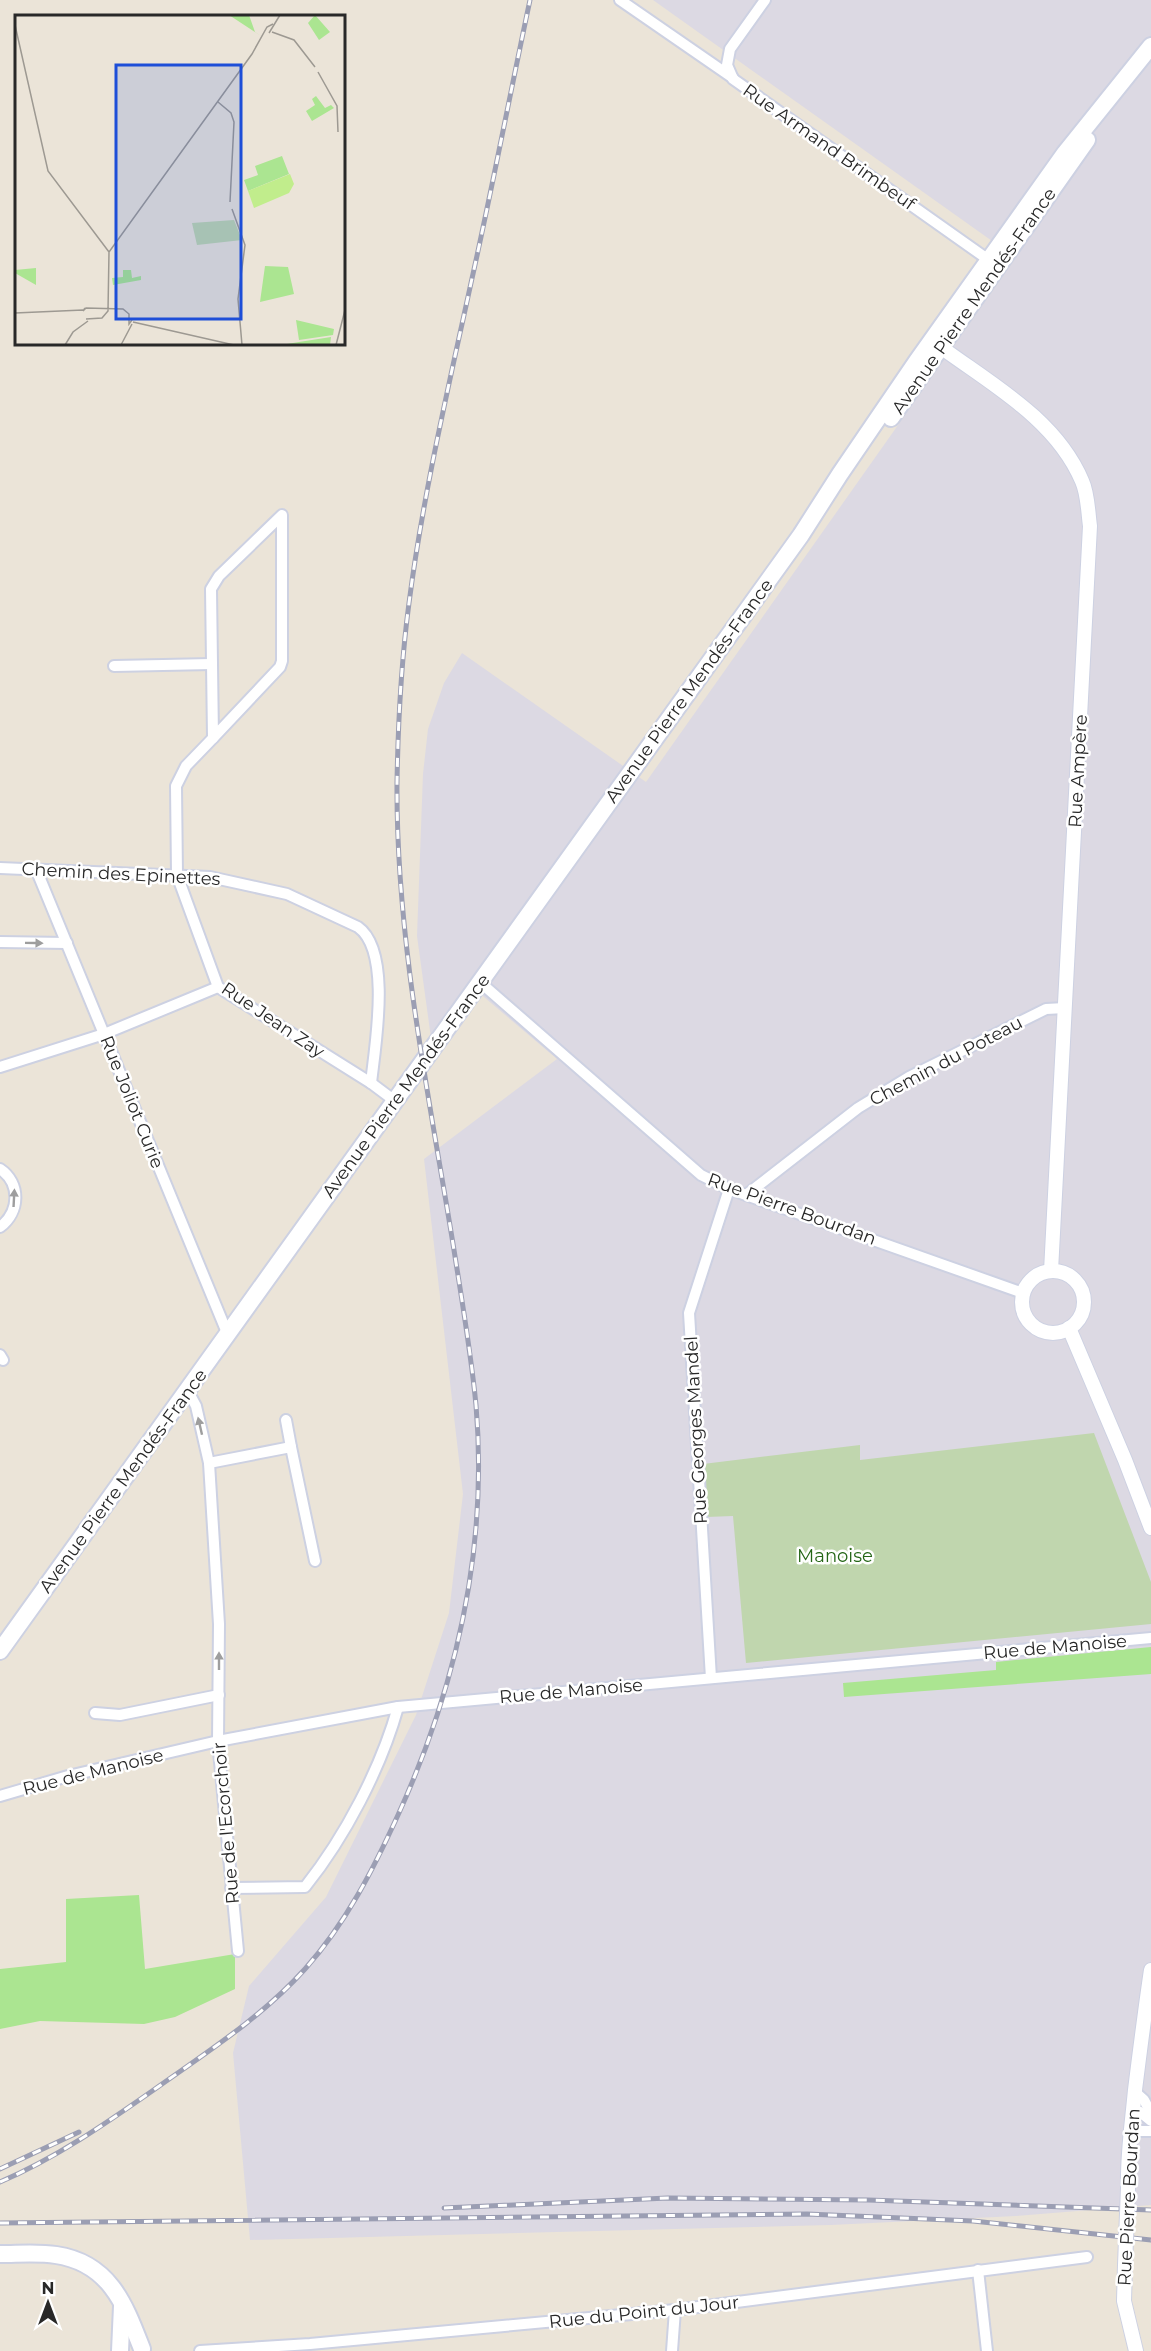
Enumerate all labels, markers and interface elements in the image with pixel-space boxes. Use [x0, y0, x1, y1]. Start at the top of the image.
inset map [15, 15, 345, 345]
street label: Rue Armand Brimbeuf [739, 79, 920, 215]
street label: Avenue Pierre Mendés-France [887, 183, 1061, 418]
street label: Avenue Pierre Mendés-France [600, 575, 778, 807]
street label: Rue Ampère [1064, 714, 1092, 828]
street label: Chemin des Epinettes [21, 858, 221, 890]
one-way arrow [24, 938, 43, 948]
street label: Avenue Pierre Mendés-France [317, 970, 495, 1202]
street label: Rue Jean Zay [217, 977, 329, 1063]
street label: Chemin du Poteau [866, 1011, 1026, 1111]
street label: Rue Joliot Curie [95, 1032, 169, 1172]
street label: Rue Pierre Bourdan [705, 1168, 879, 1250]
one-way arrow [10, 1188, 19, 1207]
street label: Rue Georges Mandel [680, 1335, 712, 1525]
street label: Avenue Pierre Mendés-France [34, 1365, 212, 1597]
one-way arrow [195, 1416, 205, 1435]
park label: Manoise [797, 1545, 873, 1567]
street label: Rue de Manoise [982, 1630, 1128, 1664]
one-way arrow [214, 1652, 224, 1671]
street label: Rue de Manoise [498, 1674, 644, 1708]
street label: Rue de l'Ecorchoir [208, 1741, 244, 1905]
street label: Rue de Manoise [20, 1744, 166, 1800]
street label: Rue Pierre Bourdan [1113, 2108, 1145, 2286]
north arrow [18, 2273, 78, 2333]
text: N [42, 2279, 54, 2298]
street label: Rue du Point du Jour [548, 2291, 740, 2333]

